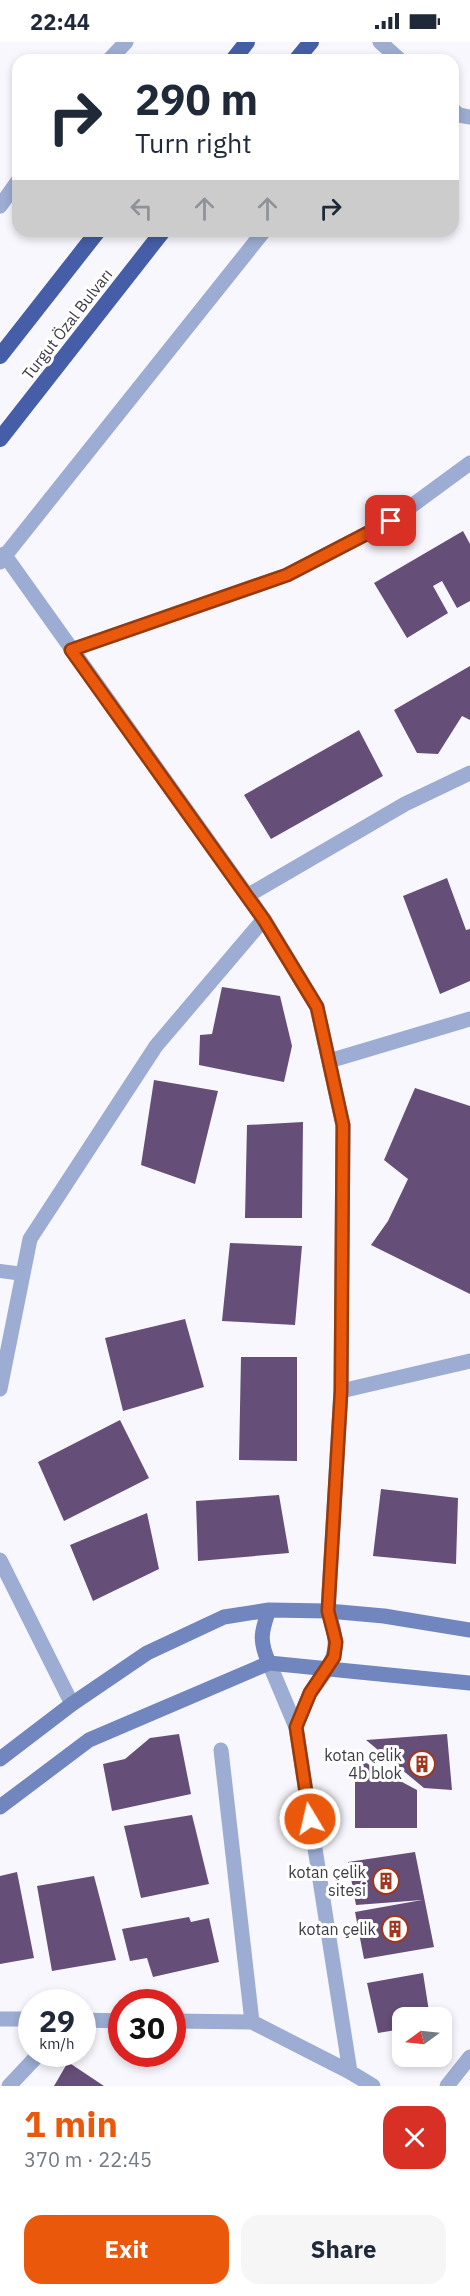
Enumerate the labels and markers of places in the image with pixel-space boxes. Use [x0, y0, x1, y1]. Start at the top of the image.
pin [365, 495, 416, 546]
place label: kotan çelik 4b blok [324, 1745, 403, 1783]
building icon: kotan çelik 4b blok [407, 1749, 437, 1779]
place label: kotan çelik sitesi [288, 1862, 367, 1900]
building icon: kotan çelik sitesi [371, 1866, 401, 1896]
building icon: kotan çelik [380, 1914, 410, 1944]
place label: kotan çelik [298, 1919, 377, 1939]

